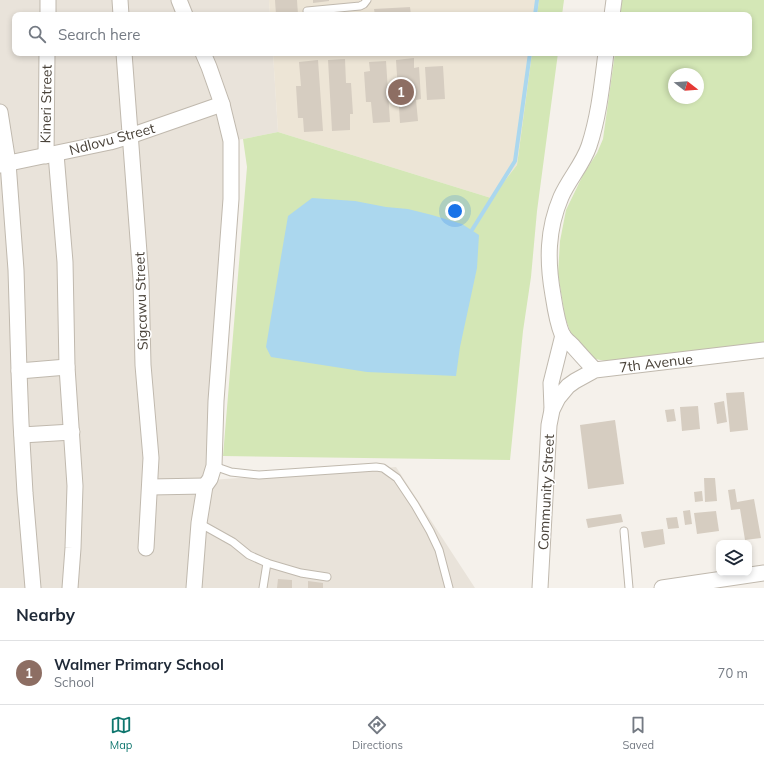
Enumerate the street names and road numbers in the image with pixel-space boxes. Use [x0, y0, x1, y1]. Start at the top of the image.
street label: Kineri Street [36, 64, 56, 144]
street label: Ndlovu Street [67, 119, 157, 159]
street label: Sigcawu Street [130, 251, 152, 350]
street label: 7th Avenue [618, 350, 694, 376]
street label: Community Street [534, 433, 558, 550]

